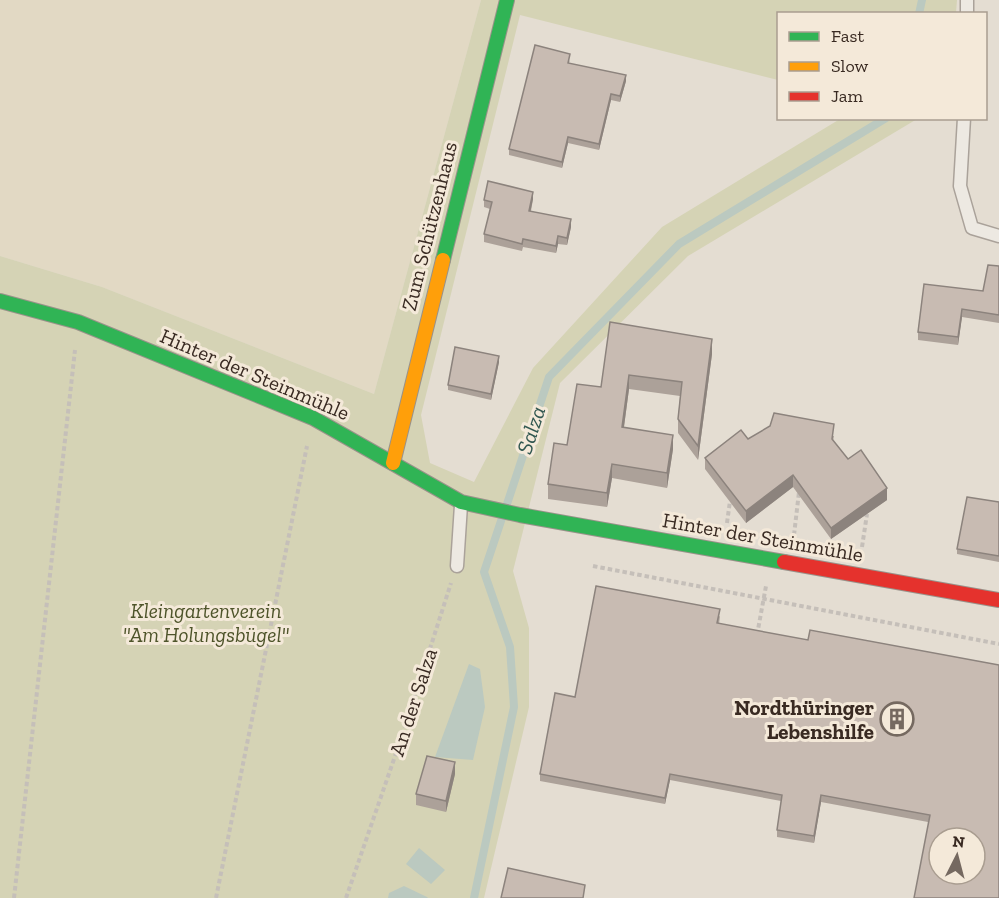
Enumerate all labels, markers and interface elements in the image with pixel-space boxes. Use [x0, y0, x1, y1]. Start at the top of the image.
legend [777, 12, 987, 120]
text: Fast [831, 25, 864, 47]
text: Slow [831, 55, 868, 77]
text: Jam [831, 85, 863, 107]
street label: Zum Schützenhaus [396, 139, 462, 313]
street label: Hinter der Steinmühle [157, 323, 354, 425]
water label: Salza [511, 403, 551, 457]
street label: Hinter der Steinmühle [661, 507, 865, 567]
park label: Kleingartenverein "Am Holungsbügel" [123, 598, 289, 647]
street label: An der Salza [384, 645, 442, 759]
place label: Nordthüringer Lebenshilfe [734, 695, 874, 744]
building icon: Nordthüringer Lebenshilfe [879, 701, 915, 737]
north arrow [927, 826, 987, 886]
text: N [951, 831, 966, 852]

